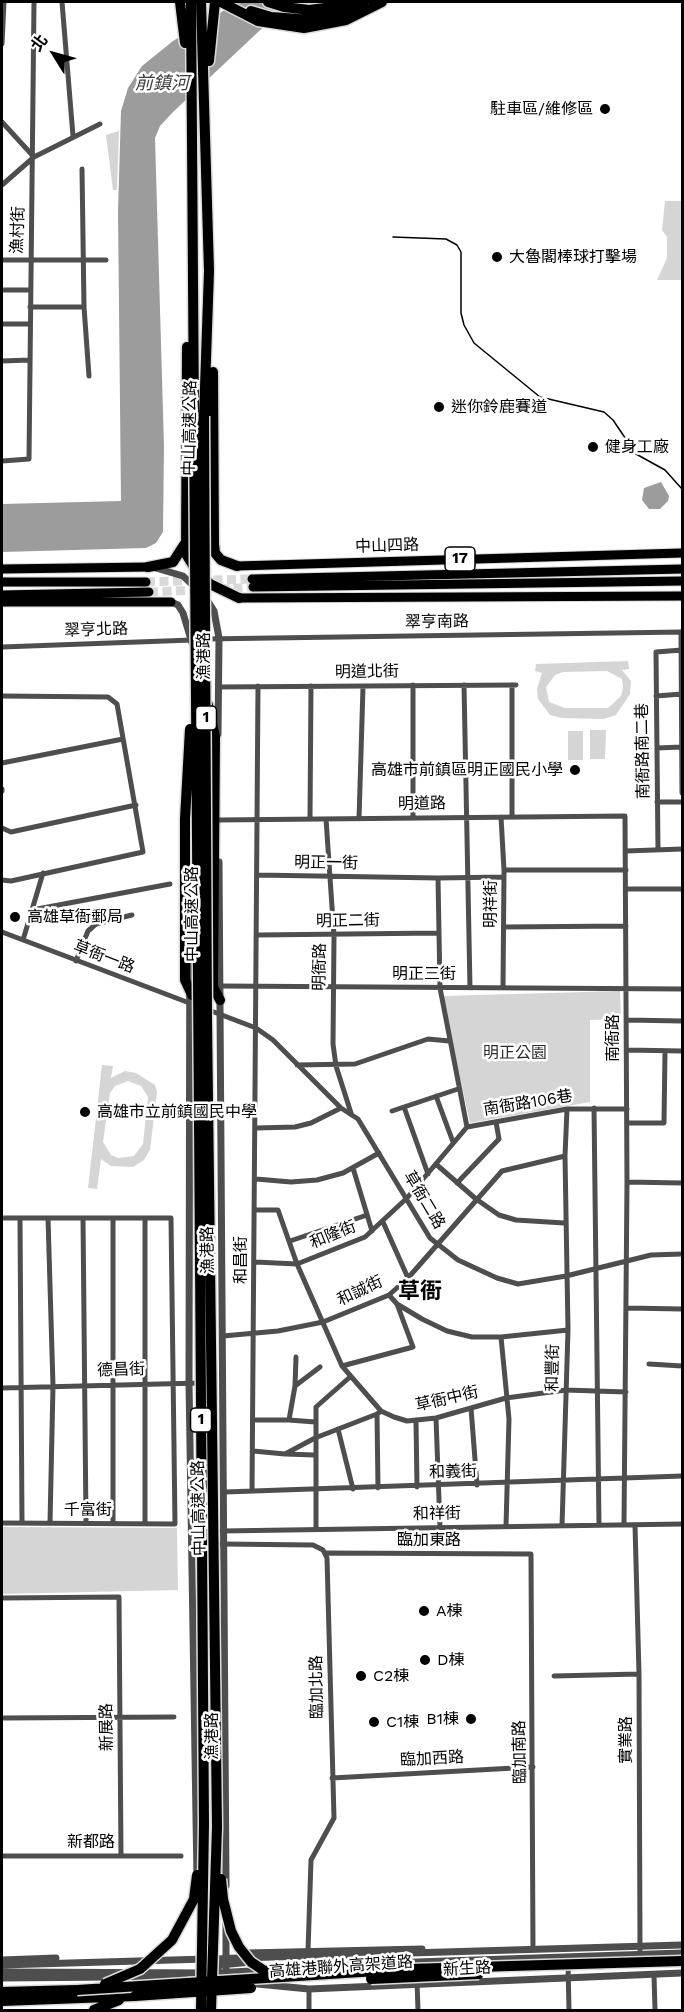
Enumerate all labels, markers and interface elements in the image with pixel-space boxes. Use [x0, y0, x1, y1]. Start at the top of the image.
north arrow [24, 24, 84, 84]
text: 北 [27, 31, 52, 55]
water label: 前鎮河 [135, 73, 189, 95]
place label: 駐車區/維修區 [490, 99, 593, 119]
marker: 駐車區/維修區 [598, 102, 612, 116]
street label: 漁村街 [8, 206, 28, 254]
place label: 大魯閣棒球打擊場 [509, 247, 637, 267]
marker: 大魯閣棒球打擊場 [490, 250, 504, 264]
street label: 中山高速公路 [180, 380, 200, 476]
place label: 迷你鈴鹿賽道 [451, 397, 547, 417]
marker: 迷你鈴鹿賽道 [432, 400, 446, 414]
place label: 健身工廠 [605, 437, 669, 457]
marker: 健身工廠 [586, 440, 600, 454]
street label: 中山四路 [355, 535, 419, 557]
road number: 17 [445, 547, 475, 571]
street label: 翠亨南路 [405, 612, 469, 632]
street label: 翠亨北路 [64, 619, 128, 641]
street label: 漁港路 [194, 632, 214, 680]
street label: 明道北街 [335, 662, 399, 682]
street label: 南衙路南二巷 [633, 703, 653, 799]
road number: 1 [196, 706, 216, 730]
place label: 高雄市前鎮區明正國民小學 [371, 760, 563, 780]
marker: 高雄市前鎮區明正國民小學 [568, 763, 582, 777]
street label: 明道路 [398, 794, 446, 814]
street label: 明正一街 [294, 853, 358, 873]
street label: 中山高速公路 [182, 866, 202, 962]
street label: 明祥街 [481, 880, 501, 928]
place label: 高雄草衙郵局 [27, 907, 123, 927]
marker: 高雄草衙郵局 [8, 910, 22, 924]
street label: 明正二街 [316, 911, 380, 931]
street label: 草衙一路 [71, 937, 137, 977]
street label: 明衙路 [310, 943, 330, 991]
street label: 明正三街 [392, 964, 456, 984]
street label: 南衙路 [603, 1014, 623, 1062]
park label: 明正公園 [483, 1043, 547, 1063]
street label: 南衙路106巷 [482, 1086, 574, 1120]
place label: 高雄市立前鎮國民中學 [97, 1102, 257, 1122]
marker: 高雄市立前鎮國民中學 [78, 1105, 92, 1119]
street label: 草衙二路 [399, 1168, 449, 1232]
street label: 和隆街 [307, 1217, 359, 1253]
street label: 漁港路 [198, 1226, 218, 1274]
street label: 和昌街 [231, 1236, 251, 1284]
street label: 和誠街 [334, 1272, 386, 1310]
district label: 草衙 [398, 1279, 442, 1305]
street label: 和豐街 [543, 1344, 563, 1392]
street label: 德昌街 [97, 1360, 145, 1380]
street label: 草衙中街 [414, 1382, 480, 1416]
road number: 1 [190, 1408, 212, 1432]
street label: 中山高速公路 [189, 1460, 209, 1556]
street label: 和義街 [429, 1462, 477, 1482]
street label: 千富街 [64, 1500, 112, 1520]
street label: 和祥街 [413, 1504, 461, 1524]
street label: 臨加東路 [397, 1530, 461, 1550]
place label: A棟 [436, 1601, 463, 1621]
marker: A棟 [417, 1604, 431, 1618]
place label: D棟 [437, 1650, 465, 1670]
marker: D棟 [418, 1653, 432, 1667]
street label: 臨加北路 [307, 1655, 327, 1719]
place label: C2棟 [373, 1666, 409, 1686]
marker: C2棟 [354, 1669, 368, 1683]
street label: 新展路 [97, 1703, 117, 1751]
place label: B1棟 [426, 1709, 459, 1729]
street label: 漁港路 [202, 1712, 222, 1760]
place label: C1棟 [386, 1712, 419, 1732]
marker: B1棟 [464, 1712, 478, 1726]
marker: C1棟 [367, 1715, 381, 1729]
street label: 實業路 [616, 1716, 636, 1764]
street label: 臨加南路 [510, 1720, 530, 1784]
street label: 臨加西路 [400, 1748, 464, 1770]
street label: 新都路 [67, 1832, 115, 1852]
street label: 高雄港聯外高架道路 [269, 1952, 413, 1982]
street label: 新生路 [443, 1958, 491, 1980]

